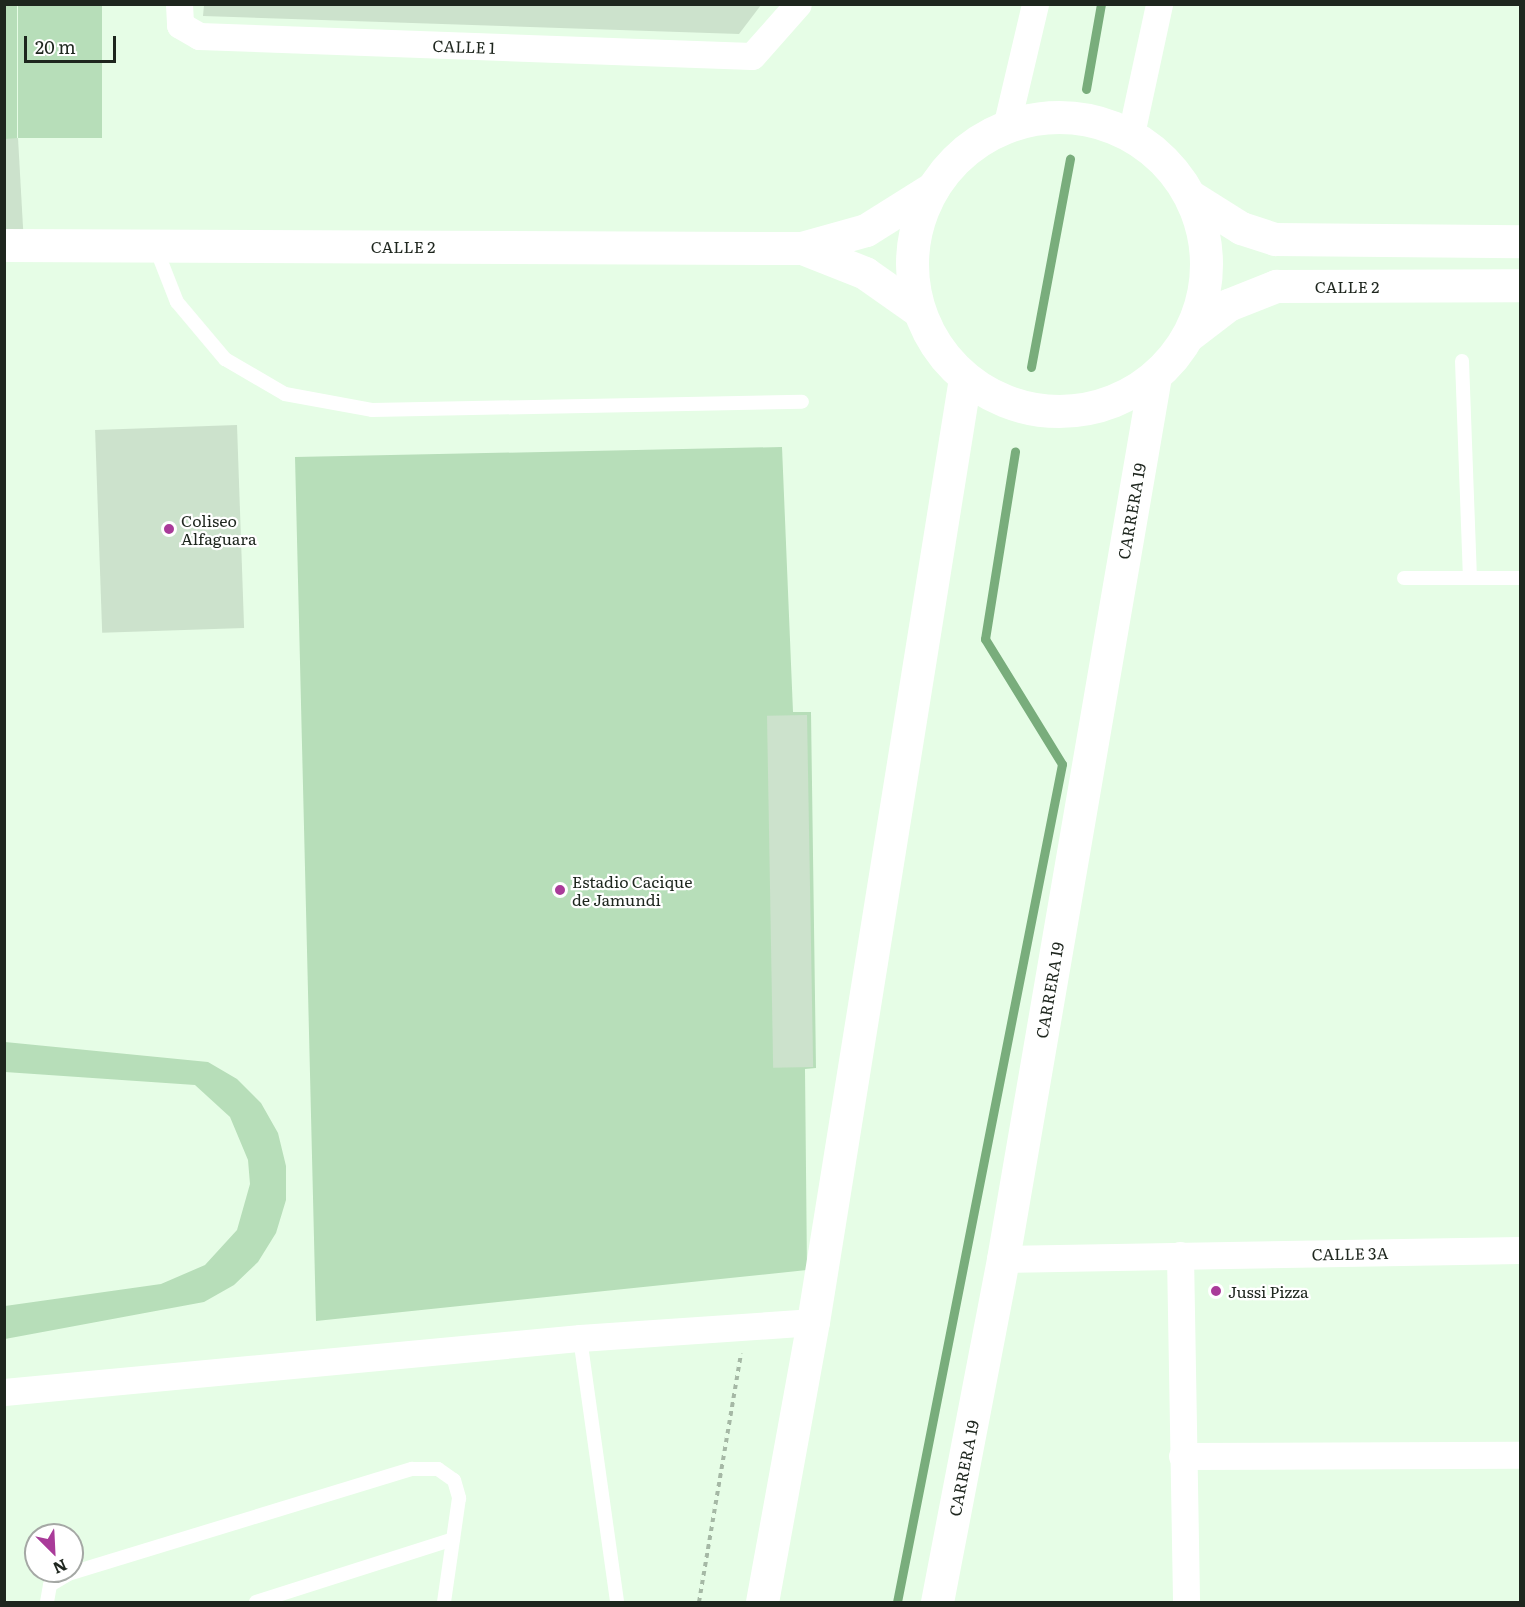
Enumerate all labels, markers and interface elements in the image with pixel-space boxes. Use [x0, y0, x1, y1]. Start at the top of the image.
scale bar [27, 24, 118, 62]
text: 20 m [35, 33, 76, 60]
street label: CALLE 1 [432, 35, 496, 57]
street label: CALLE 2 [371, 236, 435, 256]
street label: CALLE 2 [1315, 276, 1379, 296]
street label: CARRERA 19 [1113, 461, 1149, 561]
place label: Coliseo Alfaguara [181, 510, 257, 548]
marker: Coliseo Alfaguara [162, 522, 176, 536]
place label: Estadio Cacique de Jamundi [572, 871, 693, 909]
marker: Estadio Cacique de Jamundi [553, 883, 567, 897]
street label: CARRERA 19 [1031, 940, 1067, 1040]
street label: CALLE 3A [1311, 1243, 1389, 1263]
place label: Jussi Pizza [1228, 1281, 1309, 1301]
marker: Jussi Pizza [1209, 1284, 1223, 1298]
street label: CARRERA 19 [944, 1418, 982, 1518]
north arrow [24, 1523, 84, 1583]
text: N [49, 1554, 72, 1581]

